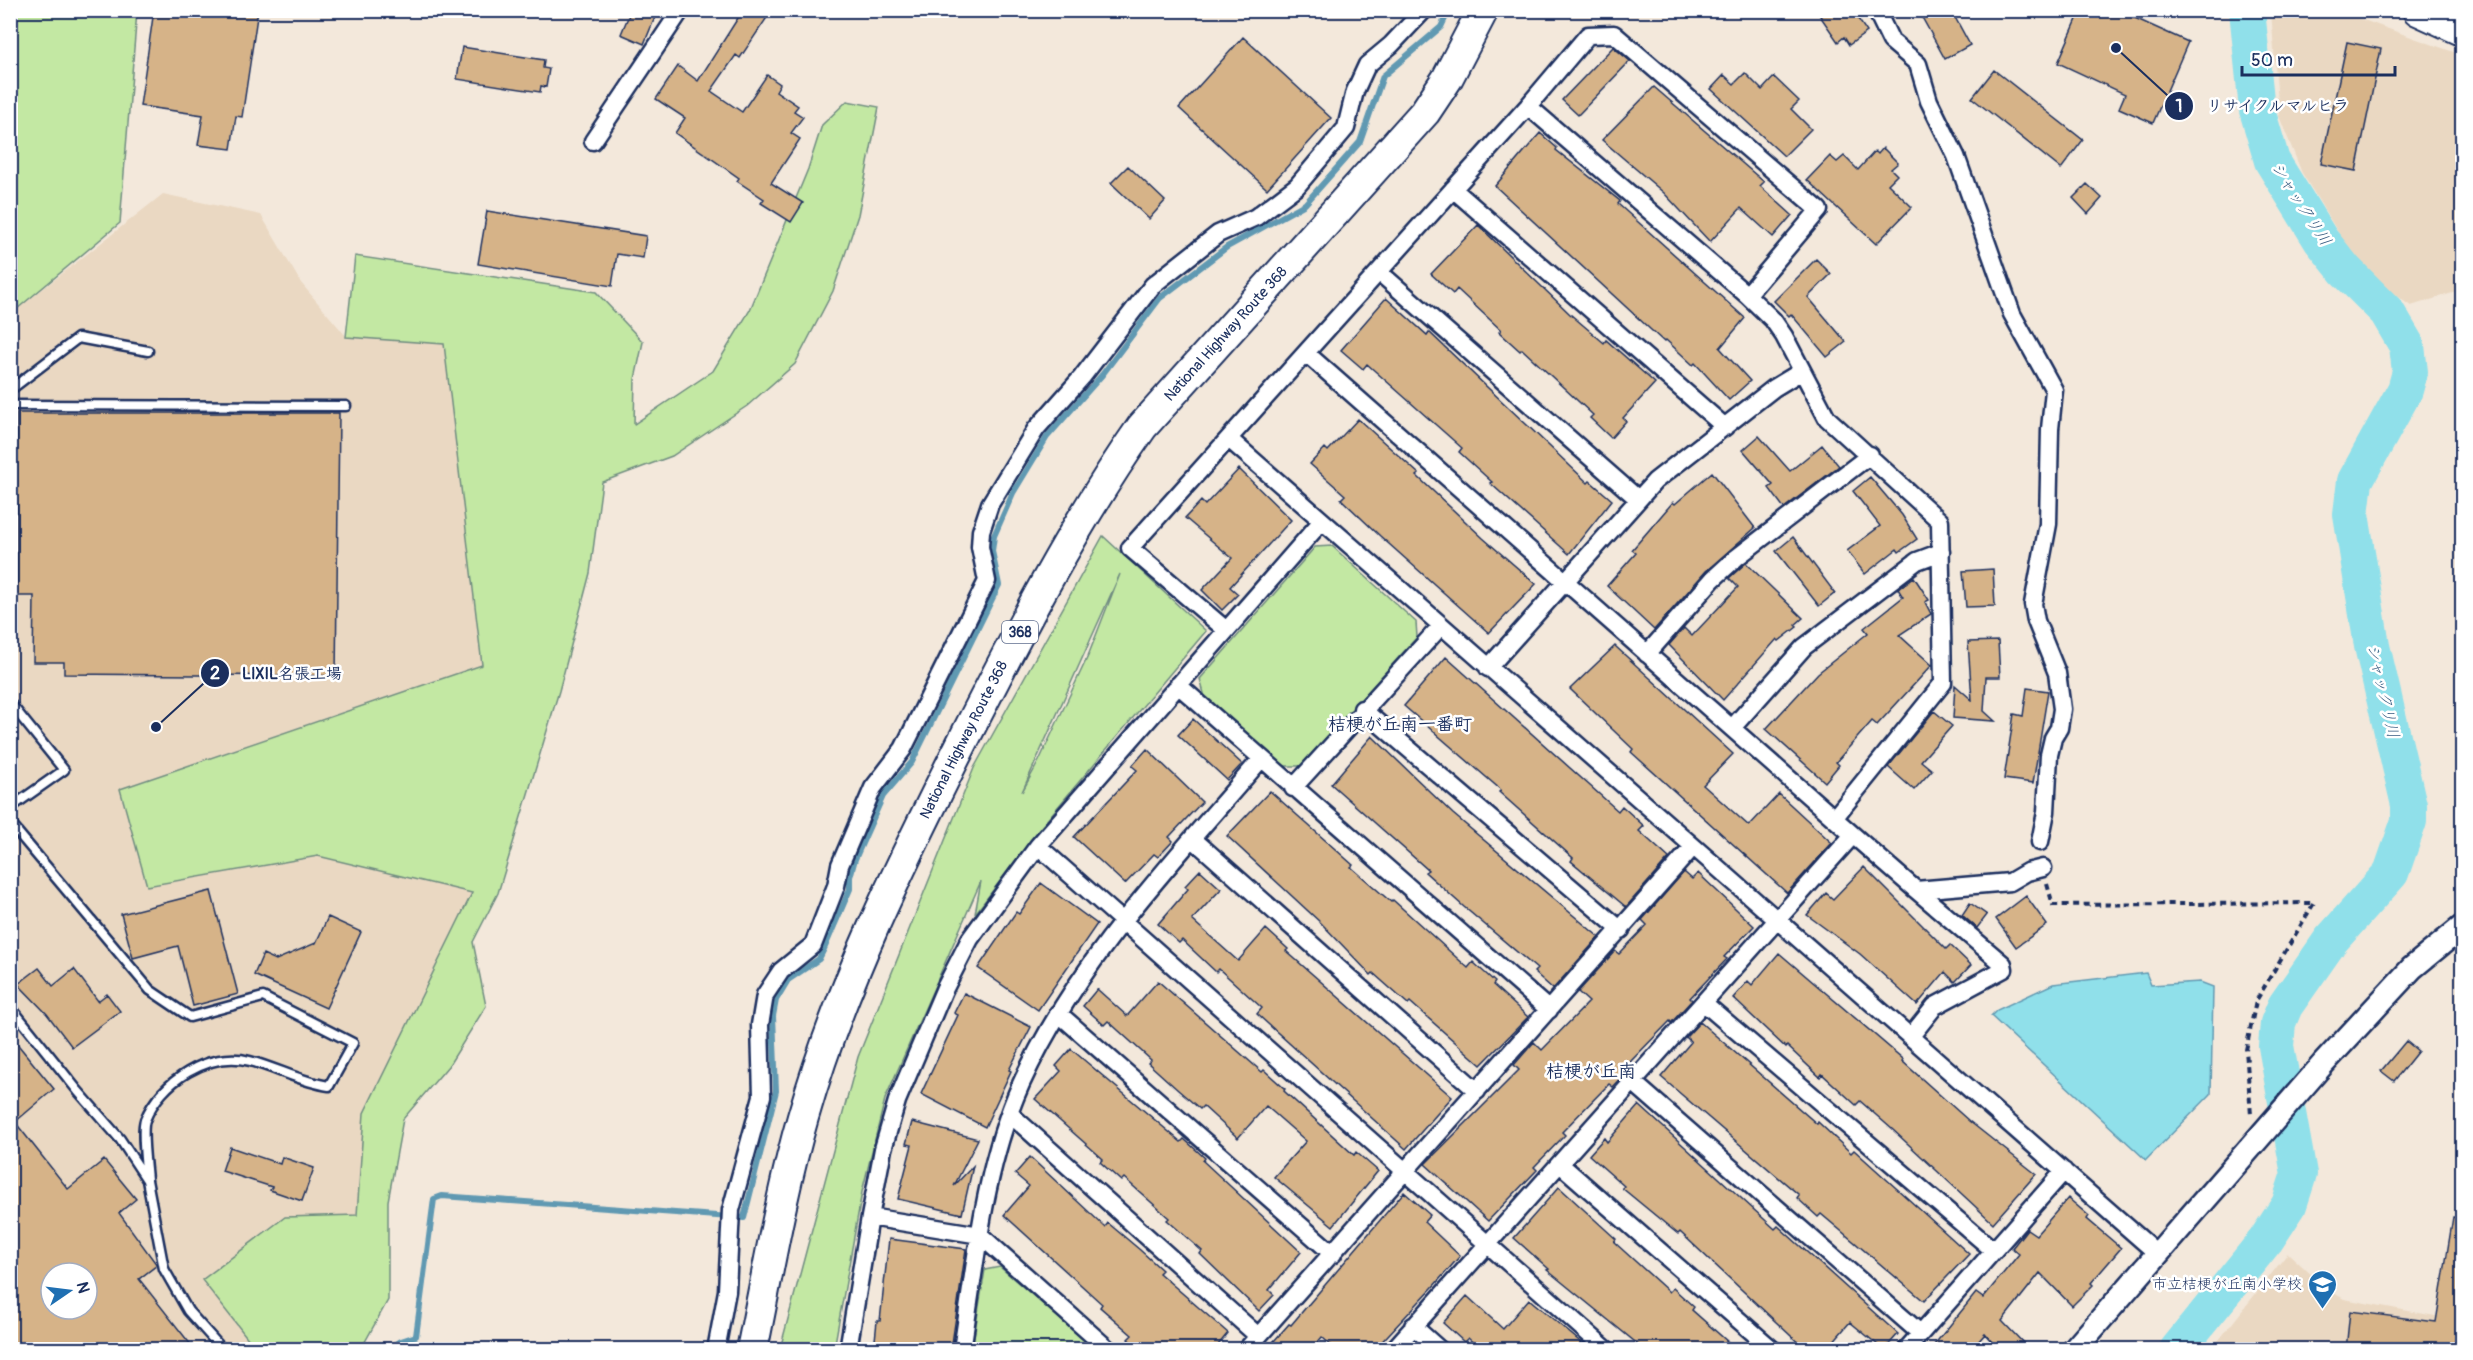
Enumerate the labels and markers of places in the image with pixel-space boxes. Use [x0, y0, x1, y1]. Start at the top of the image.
callout: リサイクルマルヒラ [2164, 89, 2362, 123]
callout: LIXIL名張工場 [200, 656, 354, 690]
school or university icon: 市立桔梗が丘南小学校 [2307, 1268, 2339, 1310]
place label: 市立桔梗が丘南小学校 [2152, 1275, 2302, 1294]

